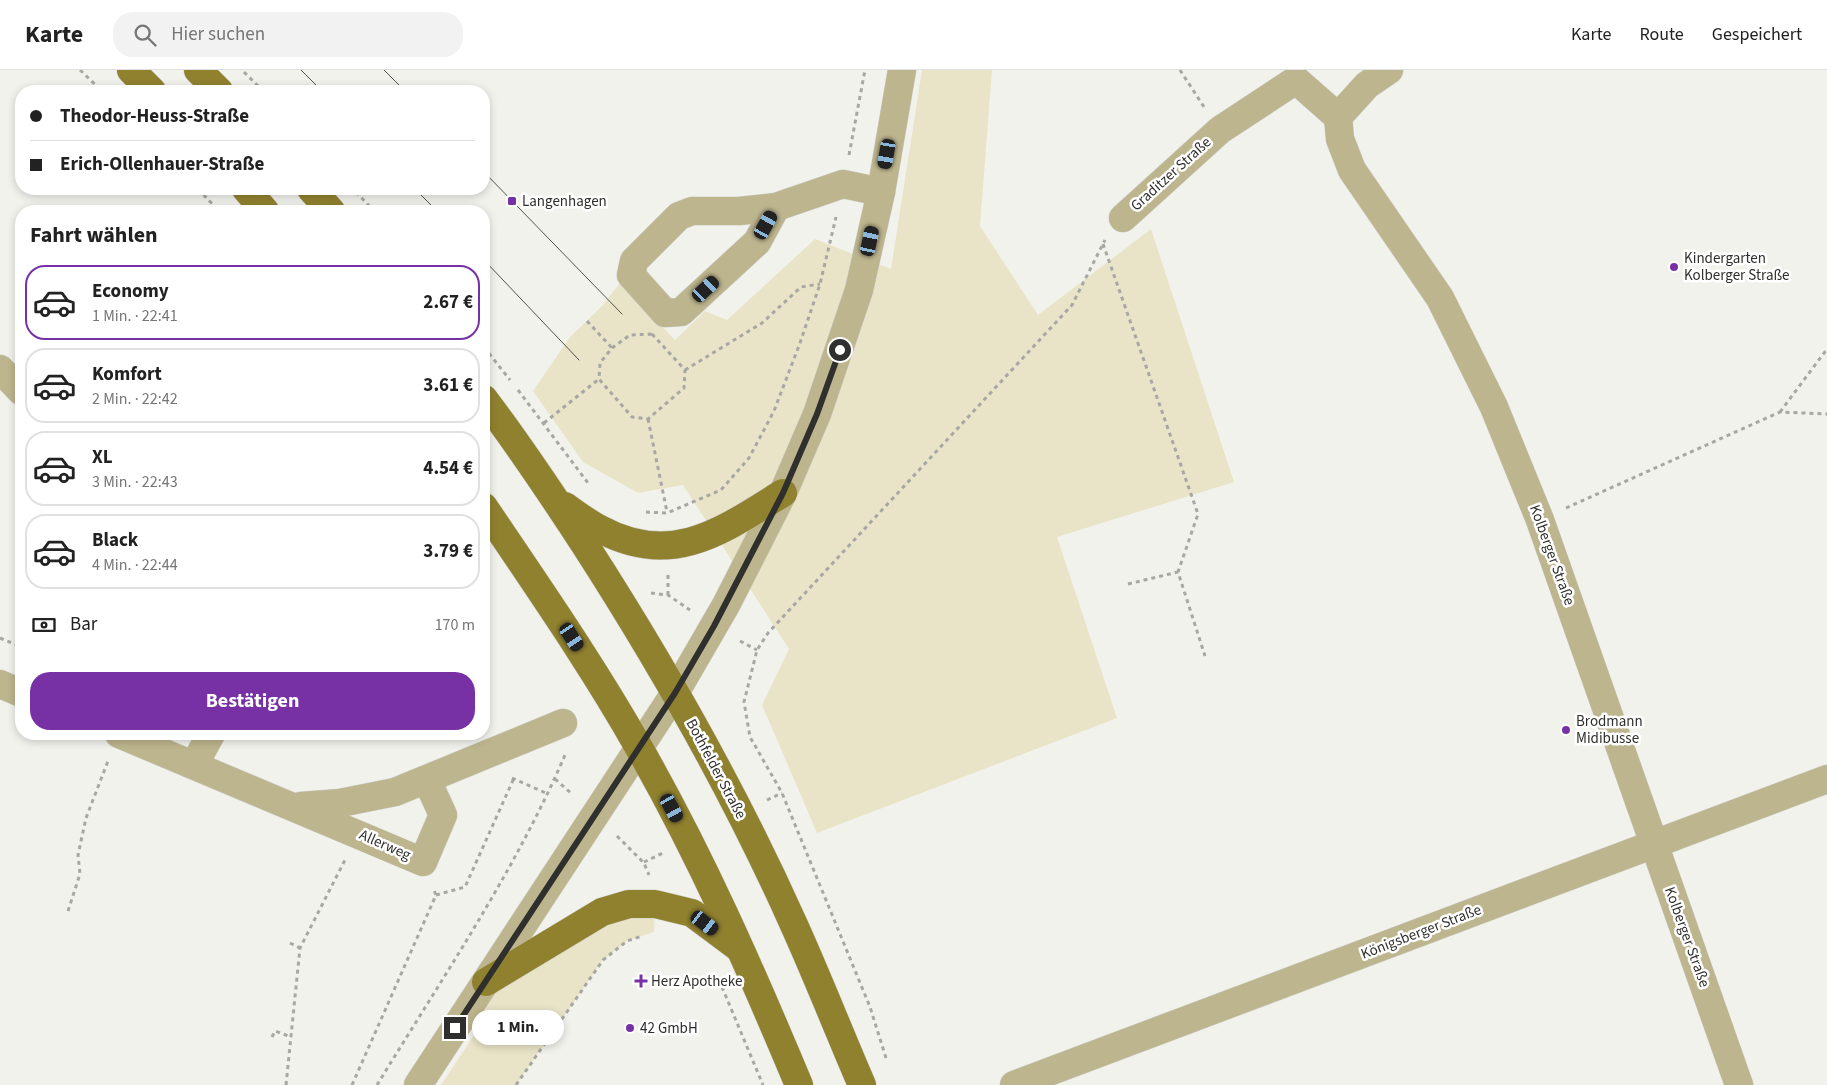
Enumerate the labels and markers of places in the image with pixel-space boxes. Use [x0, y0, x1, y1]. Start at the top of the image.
place label: Langenhagen [522, 191, 607, 212]
marker: Langenhagen [506, 195, 518, 207]
place label: Kindergarten Kolberger Straße [1684, 248, 1790, 286]
marker: Kindergarten Kolberger Straße [1668, 261, 1680, 273]
place label: Brodmann Midibusse [1576, 711, 1643, 749]
marker: Brodmann Midibusse [1560, 724, 1572, 736]
place label: Herz Apotheke [651, 971, 742, 992]
marker: Herz Apotheke [635, 975, 647, 987]
place label: 42 GmbH [640, 1018, 698, 1039]
marker: 42 GmbH [624, 1022, 636, 1034]

